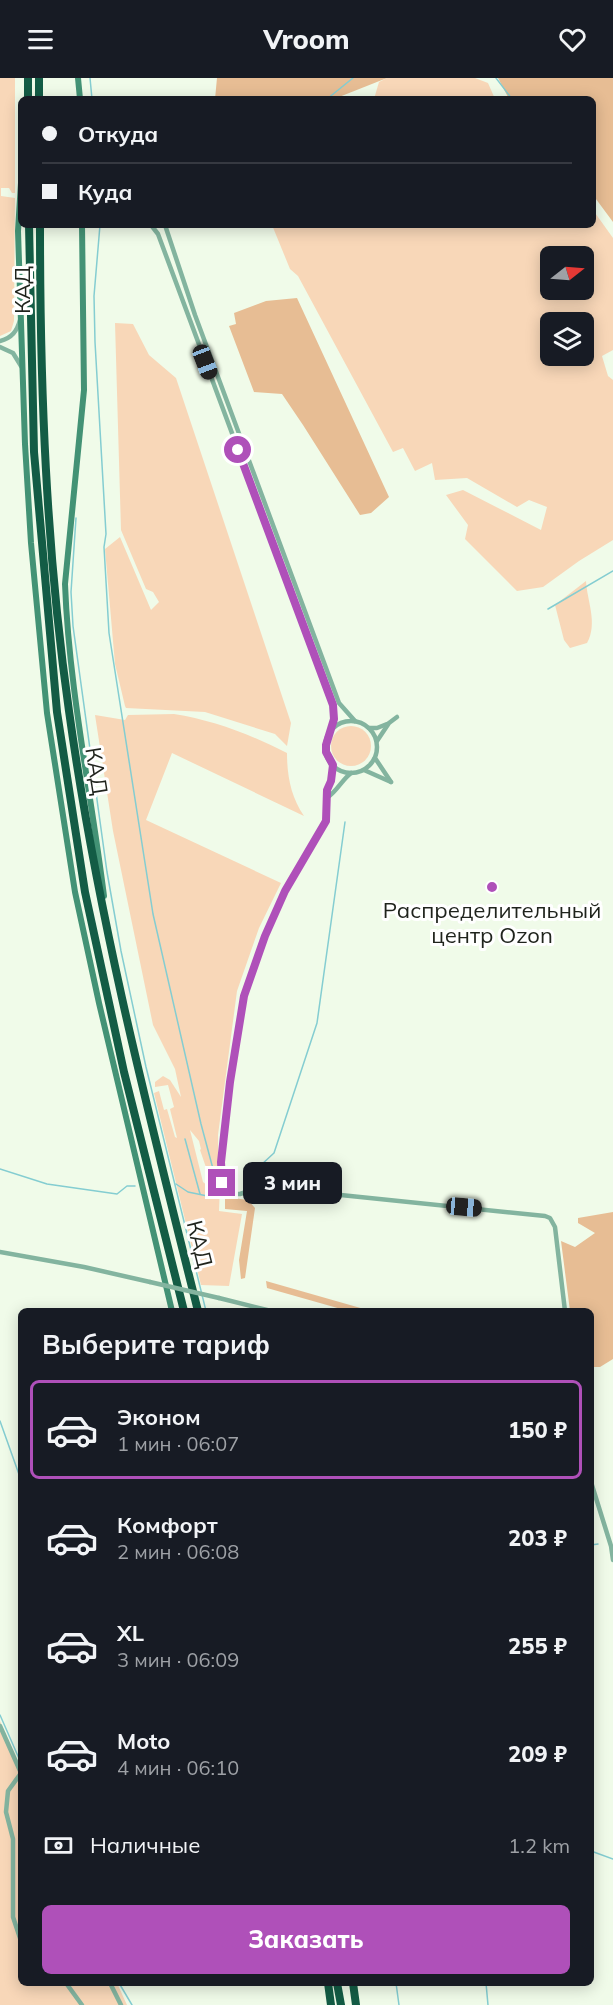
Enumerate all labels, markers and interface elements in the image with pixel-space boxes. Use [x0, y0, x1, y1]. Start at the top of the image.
text: Vroom [263, 22, 350, 56]
icon: menu [24, 23, 57, 56]
icon: heart [556, 23, 589, 56]
text: Откуда [78, 120, 158, 148]
text: Куда [78, 178, 132, 206]
north arrow [540, 246, 594, 300]
map controls [540, 246, 594, 366]
street label: КАД [8, 266, 36, 314]
button: layers [540, 312, 594, 366]
car [190, 342, 220, 382]
route start [224, 436, 251, 463]
street label: КАД [79, 745, 115, 797]
marker: Распределительный центр Ozon [485, 880, 499, 894]
place label: Распределительный центр Ozon [383, 896, 601, 949]
callout: 3 мин [243, 1162, 342, 1204]
route end [208, 1169, 235, 1196]
text: 3 мин [264, 1170, 321, 1195]
car [445, 1196, 483, 1218]
street label: КАД [181, 1217, 219, 1271]
text: Выберите тариф [42, 1327, 270, 1361]
icon: car [45, 1403, 99, 1457]
text: Эконом [117, 1403, 201, 1431]
text: 150 ₽ [508, 1416, 567, 1444]
text: 1 мин · 06:07 [117, 1431, 239, 1456]
icon: car [45, 1511, 99, 1565]
text: Комфорт [117, 1511, 218, 1539]
text: 203 ₽ [508, 1524, 567, 1552]
text: 2 мин · 06:08 [117, 1539, 239, 1564]
icon: car [45, 1619, 99, 1673]
text: XL [117, 1619, 144, 1647]
text: 255 ₽ [508, 1632, 567, 1660]
text: 3 мин · 06:09 [117, 1647, 239, 1672]
icon: car [45, 1727, 99, 1781]
text: Moto [117, 1727, 170, 1755]
text: 209 ₽ [508, 1740, 567, 1768]
text: 4 мин · 06:10 [117, 1755, 239, 1780]
icon: cash [42, 1829, 75, 1862]
text: Наличные [90, 1831, 200, 1859]
text: 1.2 km [508, 1833, 570, 1858]
button: Заказать [42, 1905, 570, 1974]

